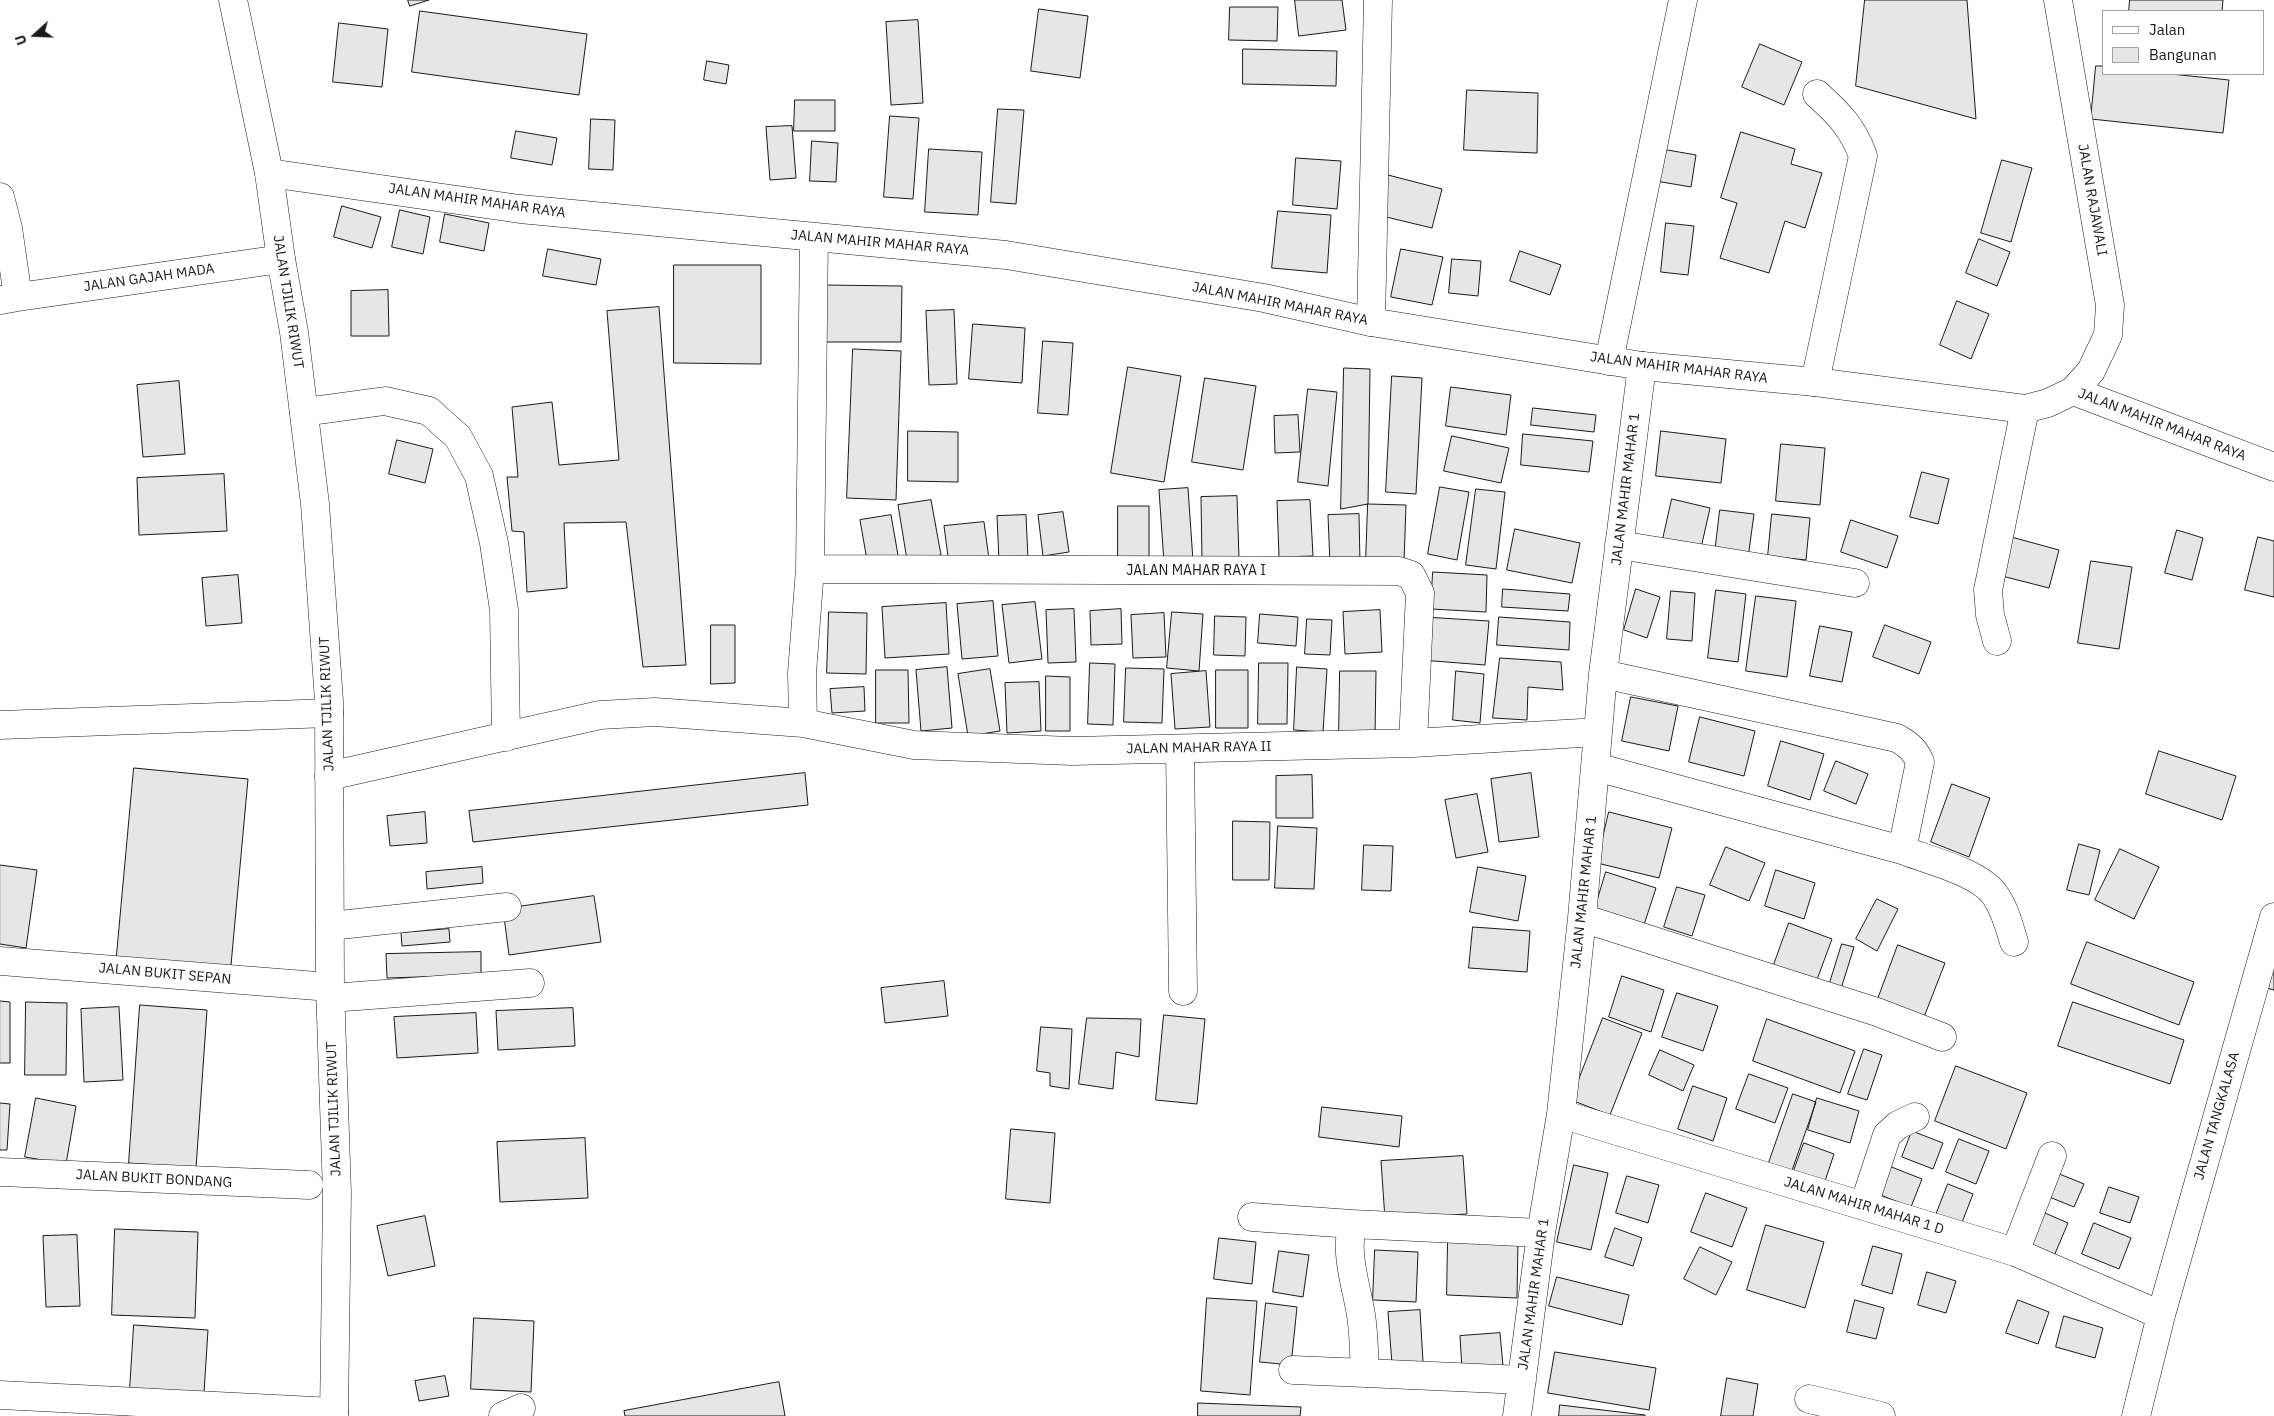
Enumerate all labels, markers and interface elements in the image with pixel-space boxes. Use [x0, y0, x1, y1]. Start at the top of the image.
north arrow [10, 10, 60, 60]
legend [2102, 10, 2264, 75]
text: Jalan [2149, 20, 2185, 39]
text: U [11, 32, 31, 48]
text: Bangunan [2149, 45, 2217, 64]
street label: JALAN RAJAWALI [2074, 143, 2110, 257]
street label: JALAN MAHIR MAHAR RAYA [387, 180, 567, 222]
street label: JALAN MAHIR MAHAR RAYA [790, 227, 970, 259]
street label: JALAN TJILIK RIWUT [269, 234, 307, 370]
street label: JALAN GAJAH MADA [82, 260, 216, 296]
street label: JALAN MAHIR MAHAR RAYA [1191, 279, 1369, 329]
street label: JALAN MAHIR MAHAR RAYA [1589, 349, 1769, 387]
street label: JALAN MAHIR MAHAR RAYA [2076, 385, 2248, 465]
street label: JALAN MAHIR MAHAR 1 [1608, 412, 1644, 566]
street label: JALAN MAHAR RAYA I [1126, 563, 1266, 579]
street label: JALAN TJILIK RIWUT [316, 636, 338, 772]
street label: JALAN MAHAR RAYA II [1126, 738, 1272, 758]
street label: JALAN MAHIR MAHAR 1 [1568, 815, 1600, 969]
street label: JALAN BUKIT SEPAN [98, 960, 232, 988]
street label: JALAN TJILIK RIWUT [323, 1041, 345, 1177]
street label: JALAN TANGKALASA [2191, 1050, 2243, 1182]
street label: JALAN BUKIT BONDANG [75, 1167, 233, 1191]
street label: JALAN MAHIR MAHAR 1 D [1782, 1174, 1946, 1238]
street label: JALAN MAHIR MAHAR 1 [1515, 1217, 1553, 1371]

